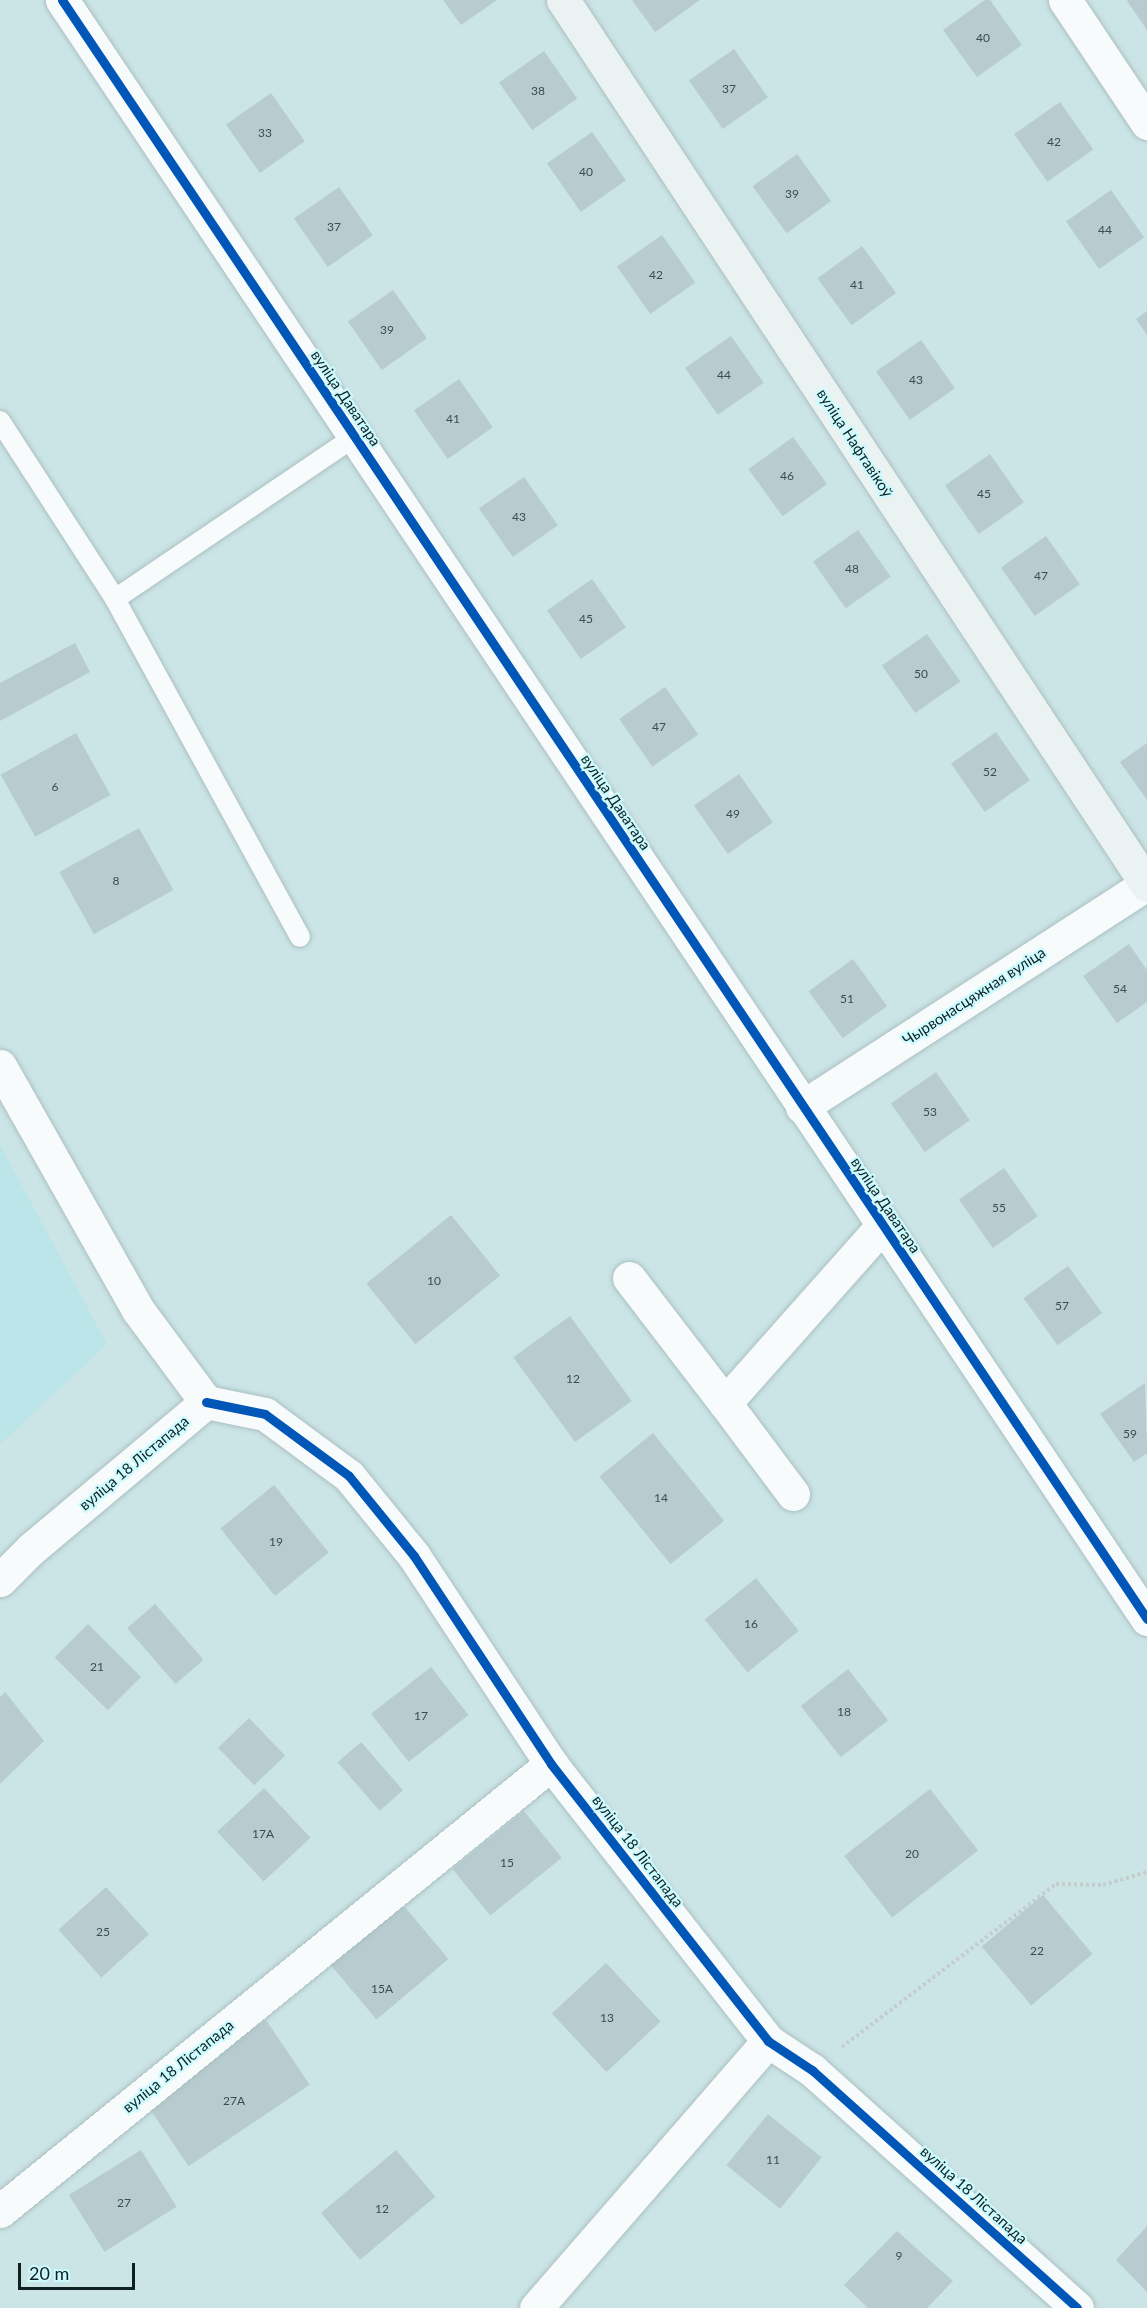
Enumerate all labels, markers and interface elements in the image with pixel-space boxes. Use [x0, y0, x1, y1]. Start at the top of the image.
house number: 40 [976, 31, 990, 45]
house number: 37 [722, 82, 736, 96]
house number: 38 [531, 84, 545, 98]
house number: 33 [258, 126, 272, 140]
house number: 42 [1047, 135, 1061, 149]
house number: 40 [579, 165, 593, 179]
house number: 39 [785, 187, 799, 201]
house number: 37 [327, 220, 341, 234]
house number: 44 [1098, 223, 1112, 237]
house number: 42 [649, 268, 663, 282]
house number: 41 [850, 278, 864, 292]
house number: 39 [380, 323, 394, 337]
street label: вуліца Даватара [307, 347, 385, 449]
house number: 44 [717, 368, 731, 382]
house number: 43 [909, 373, 923, 387]
street label: вуліца Нафтавікоў [813, 385, 897, 501]
house number: 41 [446, 412, 460, 426]
house number: 46 [780, 469, 794, 483]
house number: 45 [977, 487, 991, 501]
house number: 43 [512, 510, 526, 524]
house number: 48 [845, 562, 859, 576]
house number: 47 [1034, 569, 1048, 583]
house number: 45 [579, 612, 593, 626]
house number: 50 [914, 667, 928, 681]
house number: 47 [652, 720, 666, 734]
street label: вуліца Даватара [577, 751, 655, 853]
house number: 52 [983, 765, 997, 779]
house number: 6 [52, 780, 58, 794]
house number: 49 [726, 807, 740, 821]
house number: 8 [113, 874, 119, 888]
street label: Чырвонасцяжная вуліца [899, 943, 1049, 1049]
house number: 54 [1113, 982, 1127, 996]
house number: 51 [840, 992, 854, 1006]
house number: 53 [923, 1105, 937, 1119]
street label: вуліца Даватара [847, 1154, 925, 1256]
house number: 55 [992, 1201, 1006, 1215]
house number: 10 [427, 1274, 441, 1288]
house number: 57 [1055, 1299, 1069, 1313]
house number: 12 [566, 1372, 580, 1386]
street label: вуліца 18 Лістапада [76, 1412, 192, 1514]
house number: 59 [1123, 1427, 1137, 1441]
house number: 14 [654, 1491, 668, 1505]
house number: 19 [269, 1535, 283, 1549]
house number: 16 [744, 1617, 758, 1631]
house number: 21 [90, 1660, 104, 1674]
house number: 18 [837, 1705, 851, 1719]
house number: 17 [414, 1709, 428, 1723]
street label: вуліца 18 Лістапада [589, 1791, 687, 1911]
house number: 17А [252, 1827, 274, 1841]
house number: 20 [905, 1847, 919, 1861]
house number: 15 [500, 1856, 514, 1870]
house number: 25 [96, 1925, 110, 1939]
house number: 22 [1030, 1944, 1044, 1958]
house number: 15А [371, 1982, 393, 1996]
house number: 13 [600, 2011, 614, 2025]
street label: вуліца 18 Лістапада [119, 2016, 237, 2116]
house number: 27А [223, 2094, 245, 2108]
street label: вуліца 18 Лістапада [917, 2142, 1031, 2248]
house number: 11 [766, 2153, 780, 2167]
house number: 27 [117, 2196, 131, 2210]
house number: 12 [375, 2202, 389, 2216]
house number: 9 [896, 2249, 902, 2263]
scale bar [21, 2251, 138, 2289]
text: 20 m [29, 2262, 69, 2284]

